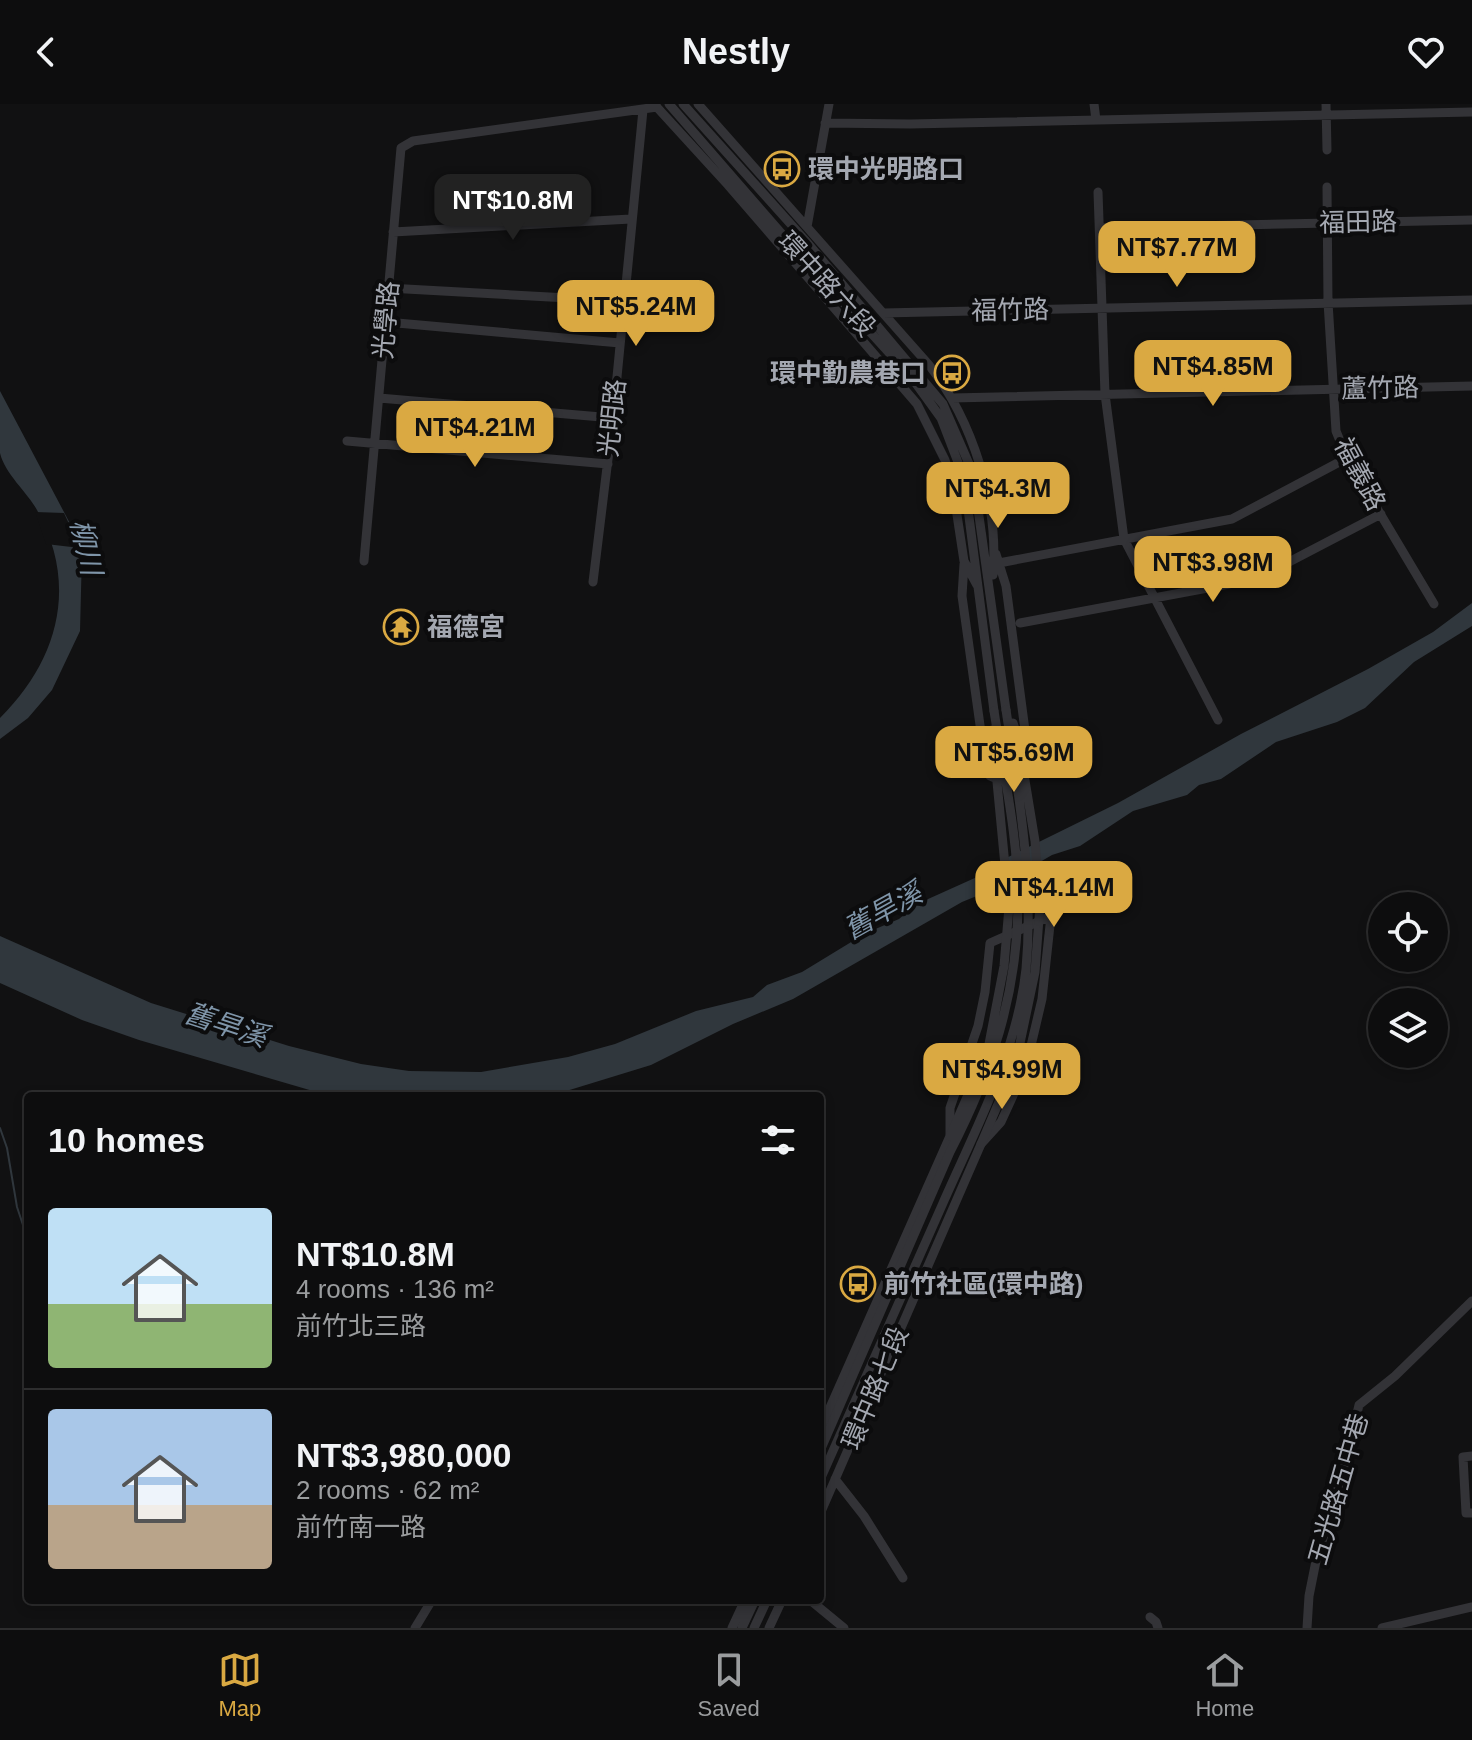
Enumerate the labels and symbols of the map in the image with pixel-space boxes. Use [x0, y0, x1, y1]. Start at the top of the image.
bus stop icon: 環中光明路口 [763, 150, 801, 188]
place label: 環中光明路口 [808, 154, 964, 184]
pin: NT$10.8M [430, 174, 596, 242]
street label: 福田路 [1319, 206, 1397, 238]
pin: NT$7.77M [1094, 221, 1260, 289]
street label: 環中路六段 [772, 226, 882, 342]
street label: 光學路 [368, 280, 404, 360]
pin: NT$5.24M [553, 280, 719, 348]
street label: 福竹路 [971, 294, 1049, 326]
pin: NT$4.85M [1130, 340, 1296, 408]
bus stop icon: 環中勤農巷口 [933, 354, 971, 392]
place label: 環中勤農巷口 [770, 358, 926, 388]
street label: 蘆竹路 [1341, 372, 1419, 404]
street label: 光明路 [593, 378, 631, 458]
pin: NT$4.21M [392, 401, 558, 469]
street label: 福義路 [1328, 433, 1392, 515]
pin: NT$4.3M [924, 462, 1072, 530]
water label: 柳川 [65, 516, 108, 581]
pin: NT$3.98M [1130, 536, 1296, 604]
temple icon: 福德宮 [382, 608, 420, 646]
place label: 福德宮 [427, 612, 505, 642]
pin: NT$5.69M [931, 726, 1097, 794]
pin: NT$4.14M [971, 861, 1137, 929]
water label: 舊旱溪 [839, 875, 931, 945]
water label: 舊旱溪 [181, 997, 275, 1054]
pin: NT$4.99M [919, 1043, 1085, 1111]
bus stop icon: 前竹社區(環中路) [839, 1265, 877, 1303]
place label: 前竹社區(環中路) [884, 1269, 1083, 1299]
street label: 環中路七段 [836, 1322, 914, 1454]
street label: 五光路五中巷 [1302, 1410, 1374, 1568]

